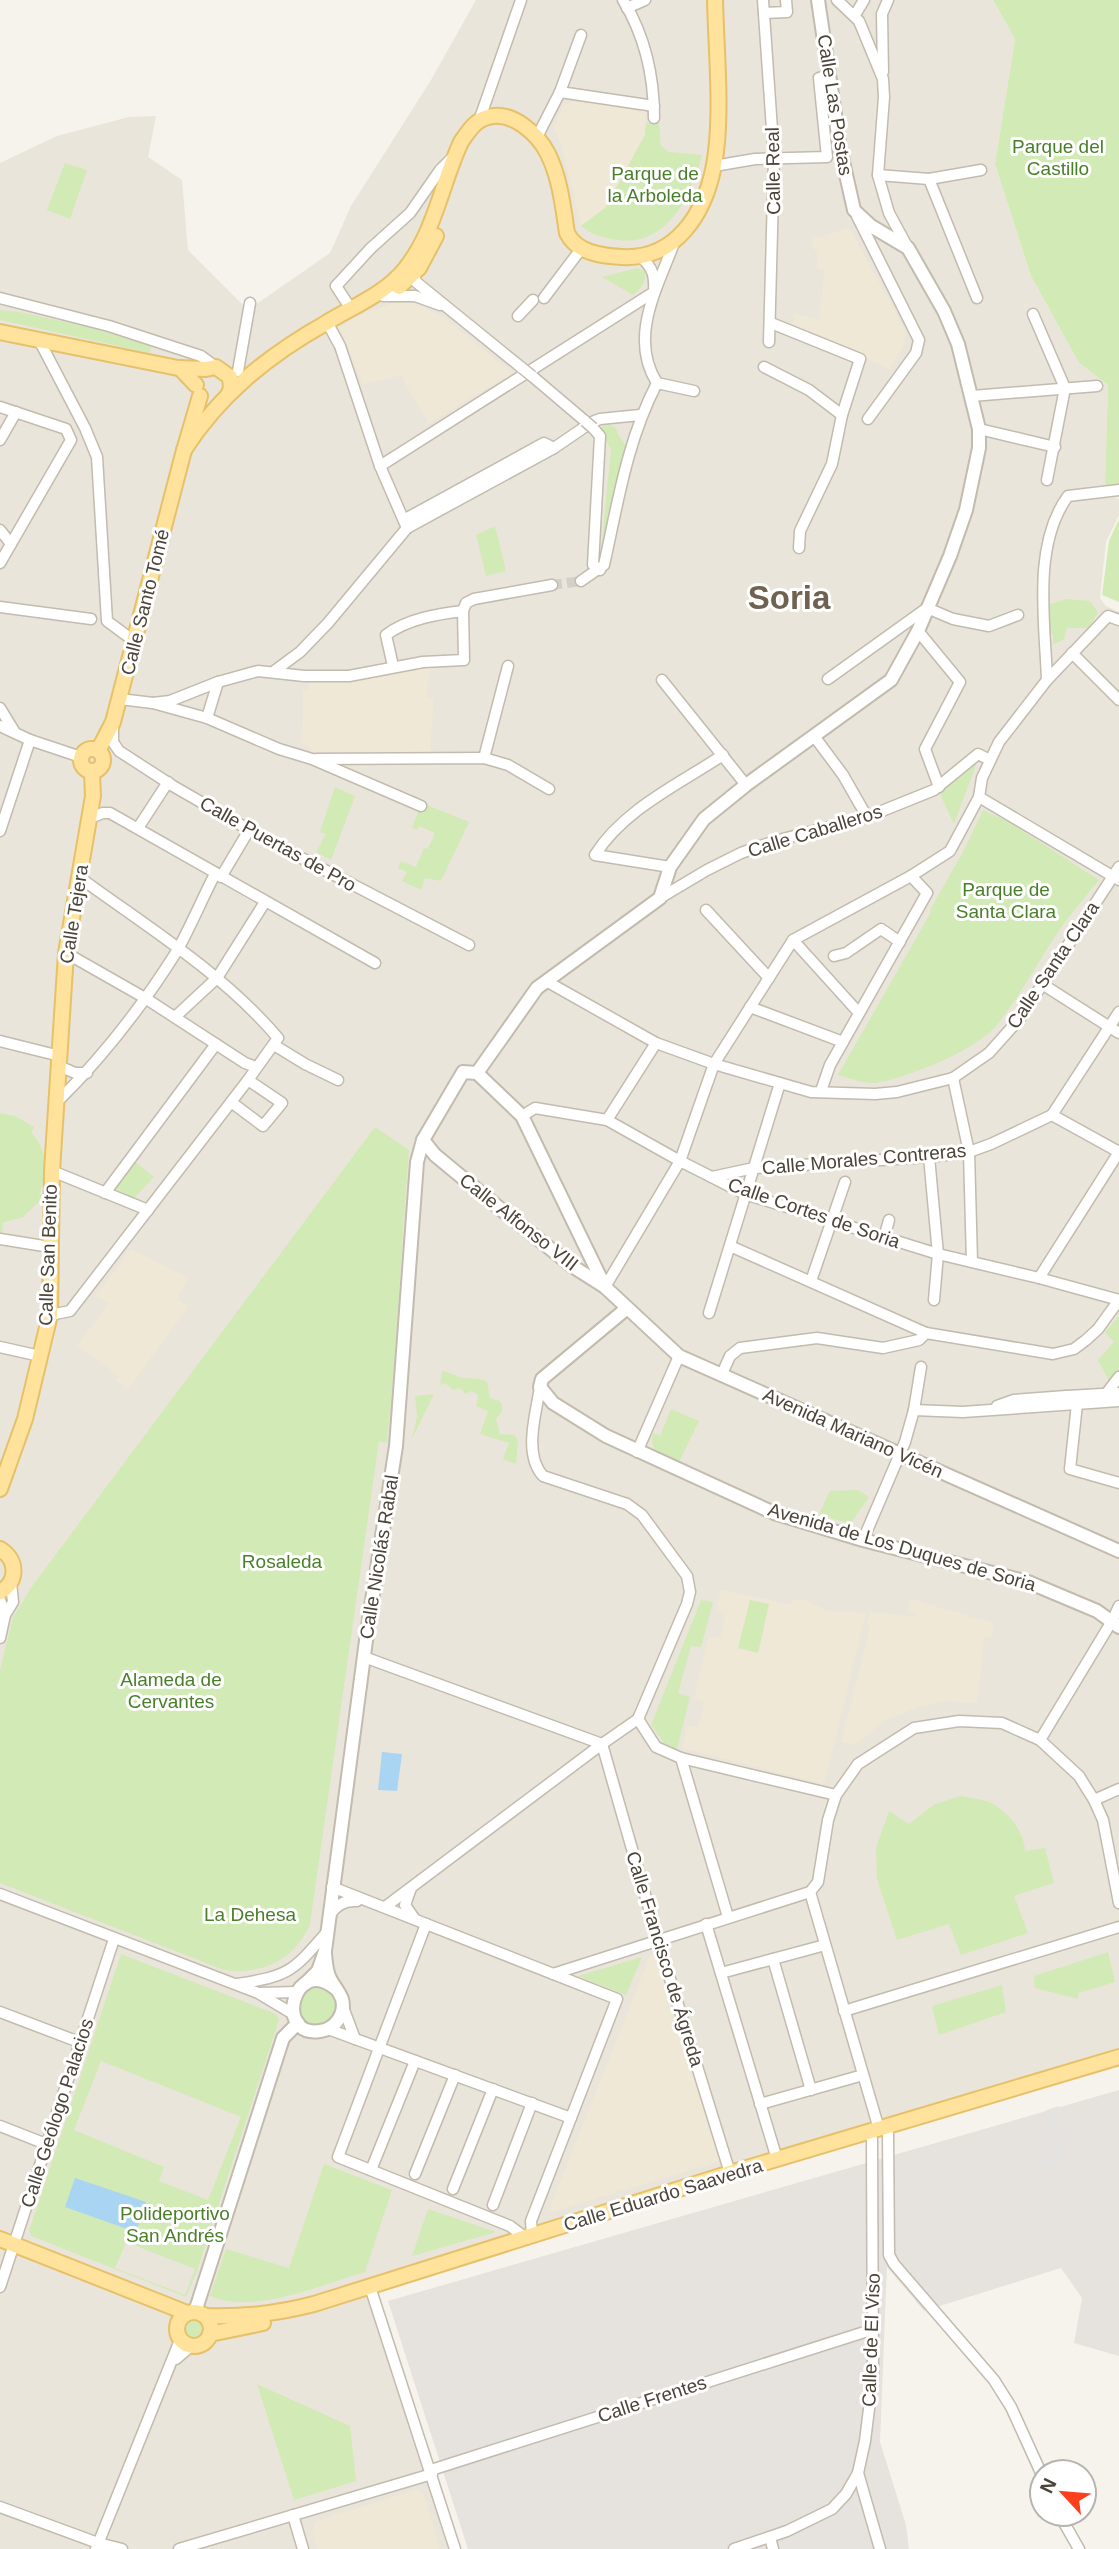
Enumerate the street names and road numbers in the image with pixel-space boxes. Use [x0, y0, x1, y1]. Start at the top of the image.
street label: Calle Las Postas [813, 33, 857, 177]
street label: Calle Real [762, 127, 784, 215]
street label: Calle Santo Tomé [117, 527, 173, 677]
street label: Calle Puertas de Pro [196, 792, 360, 896]
street label: Calle Caballeros [745, 801, 885, 861]
street label: Calle Tejera [56, 863, 92, 965]
street label: Calle Santa Clara [1003, 897, 1104, 1033]
street label: Calle Morales Contreras [761, 1140, 967, 1178]
street label: Calle Alfonso VIII [456, 1169, 582, 1275]
street label: Calle Cortes de Soria [725, 1174, 903, 1252]
street label: Calle San Benito [35, 1184, 61, 1326]
street label: Avenida Mariano Vicén [760, 1384, 946, 1482]
street label: Calle Nicolás Rabal [356, 1473, 402, 1641]
street label: Avenida de Los Duques de Soria [766, 1499, 1039, 1595]
street label: Calle Francisco de Ágreda [622, 1849, 708, 2070]
street label: Calle Geólogo Palacios [16, 2016, 98, 2210]
street label: Calle Eduardo Saavedra [561, 2155, 765, 2235]
street label: Calle de El Viso [858, 2273, 884, 2407]
street label: Calle Frentes [595, 2372, 709, 2426]

